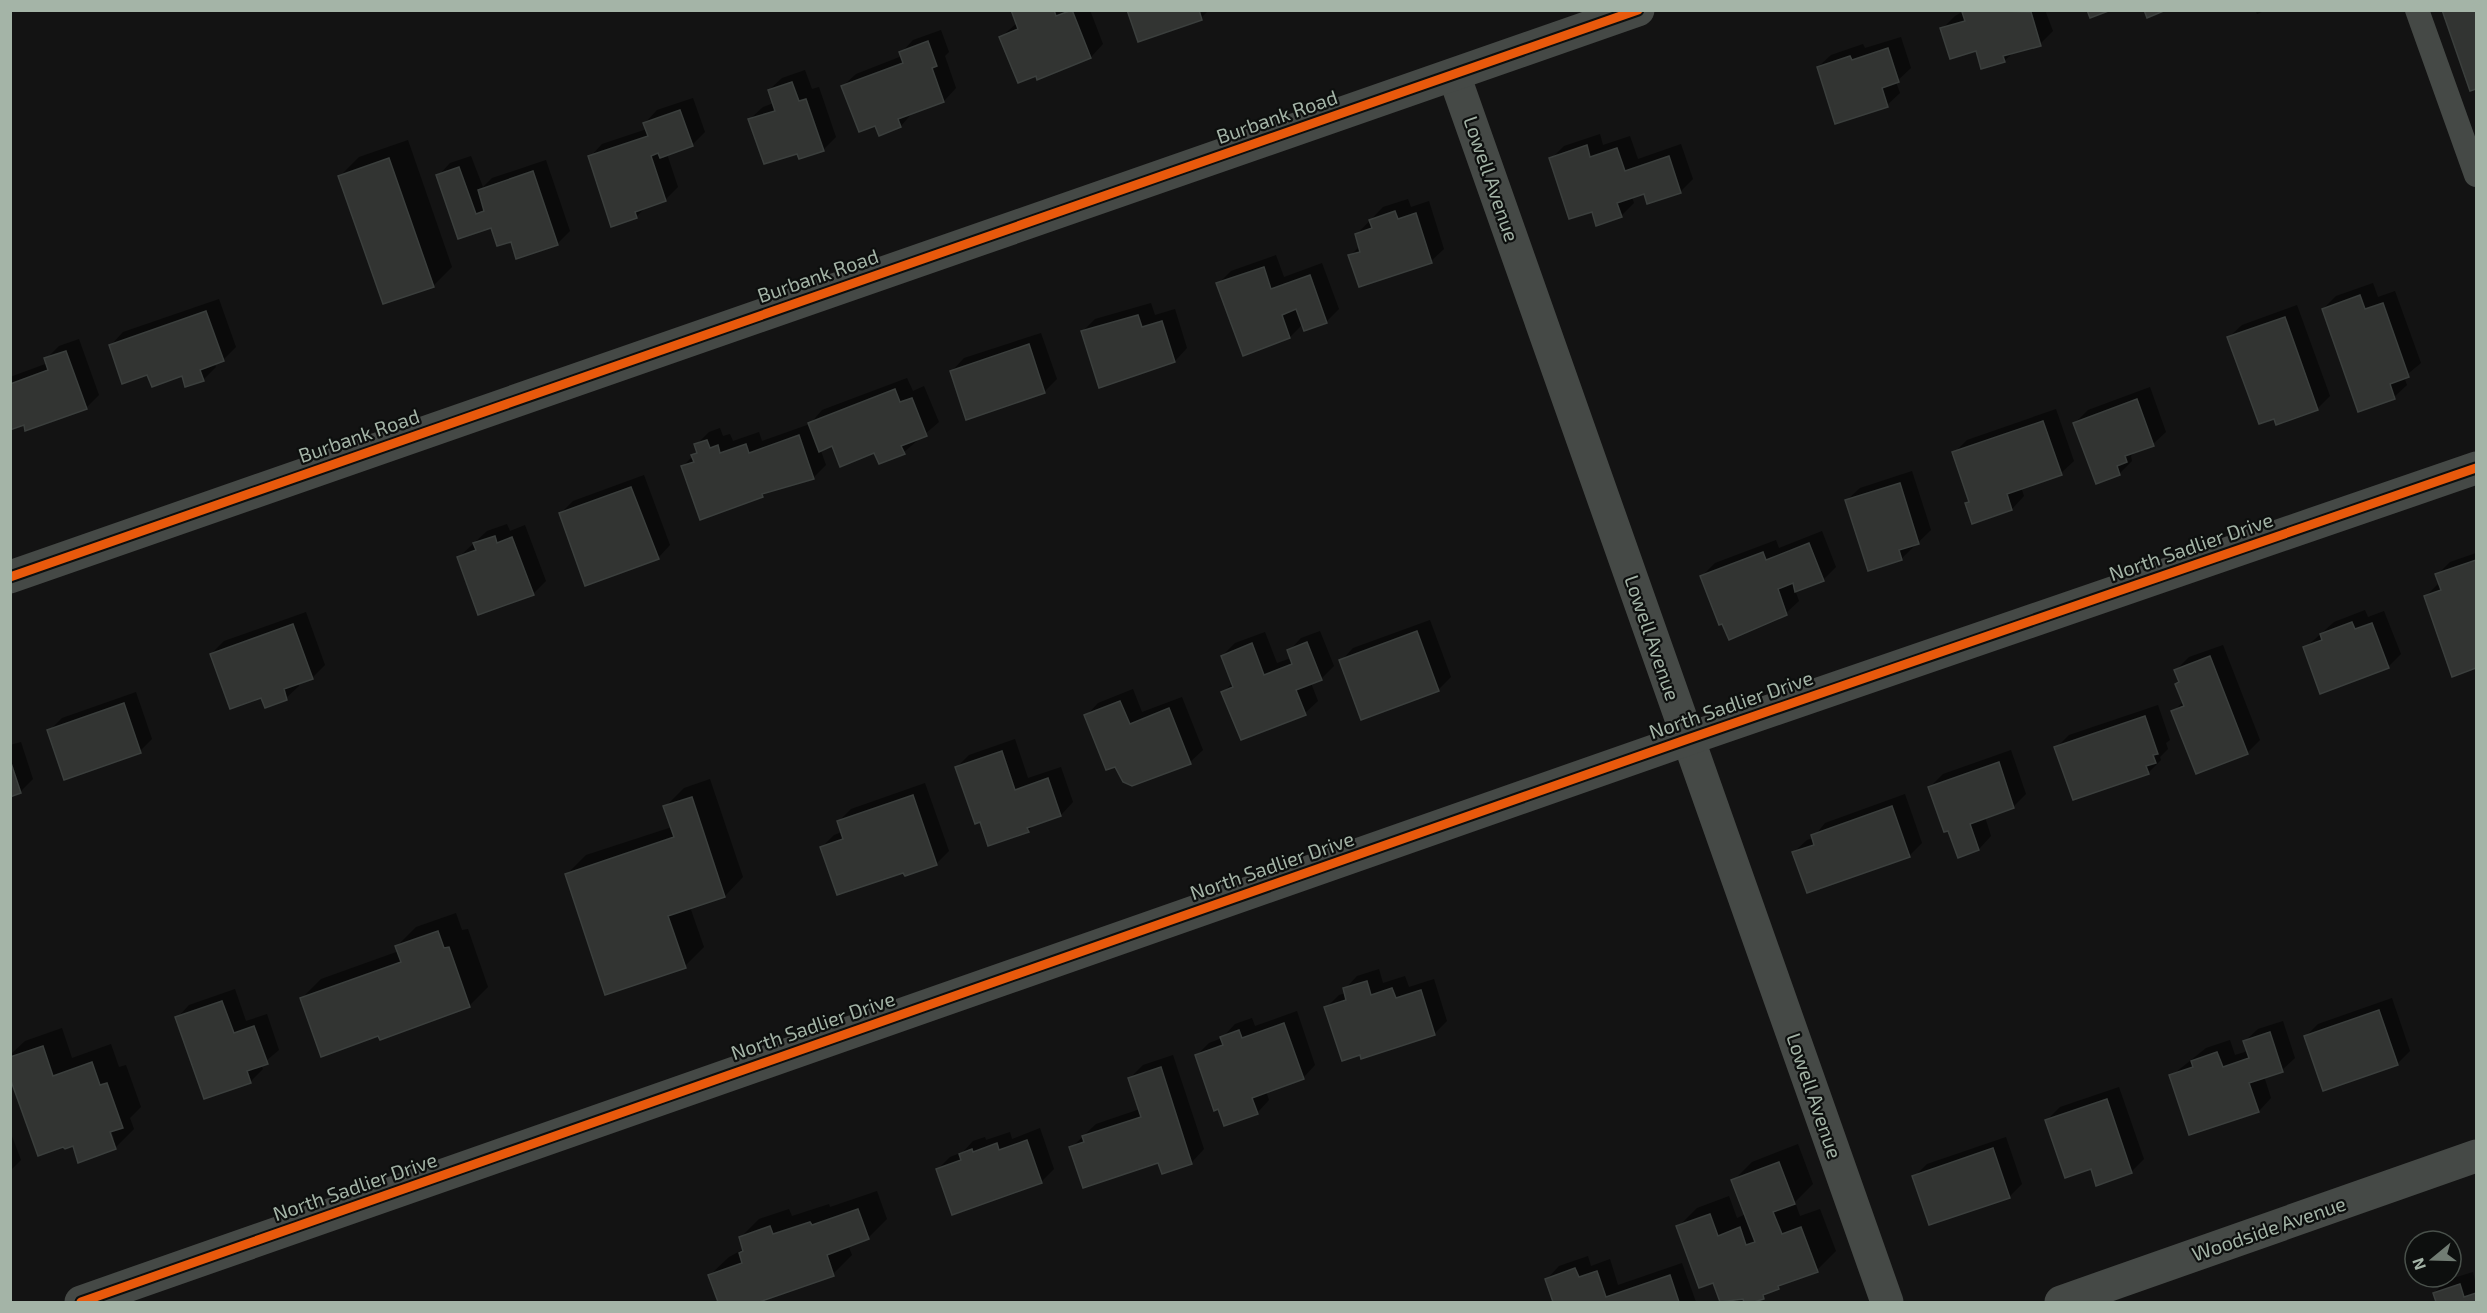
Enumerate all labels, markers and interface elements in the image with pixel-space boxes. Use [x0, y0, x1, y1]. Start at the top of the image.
street label: Burbank Road [1213, 84, 1340, 148]
street label: Lowell Avenue [1459, 113, 1525, 245]
street label: Burbank Road [754, 243, 881, 307]
street label: Burbank Road [295, 403, 422, 467]
street label: North Sadlier Drive [2105, 507, 2276, 585]
street label: Lowell Avenue [1620, 572, 1686, 704]
street label: North Sadlier Drive [1645, 665, 1816, 743]
street label: North Sadlier Drive [1186, 826, 1357, 904]
street label: North Sadlier Drive [727, 986, 898, 1064]
street label: Lowell Avenue [1782, 1030, 1848, 1162]
street label: North Sadlier Drive [269, 1147, 440, 1225]
street label: Woodside Avenue [2189, 1190, 2349, 1266]
north arrow [2403, 1229, 2463, 1289]
text: N [2407, 1255, 2429, 1273]

